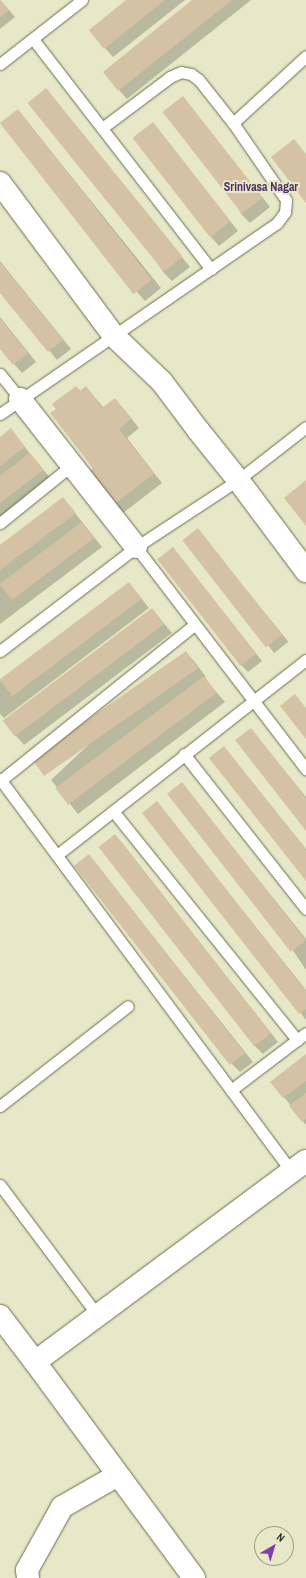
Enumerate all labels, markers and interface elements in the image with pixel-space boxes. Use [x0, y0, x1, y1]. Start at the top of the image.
district label: Srinivasa Nagar [224, 181, 298, 195]
north arrow [254, 1526, 294, 1566]
text: N [274, 1530, 288, 1545]

